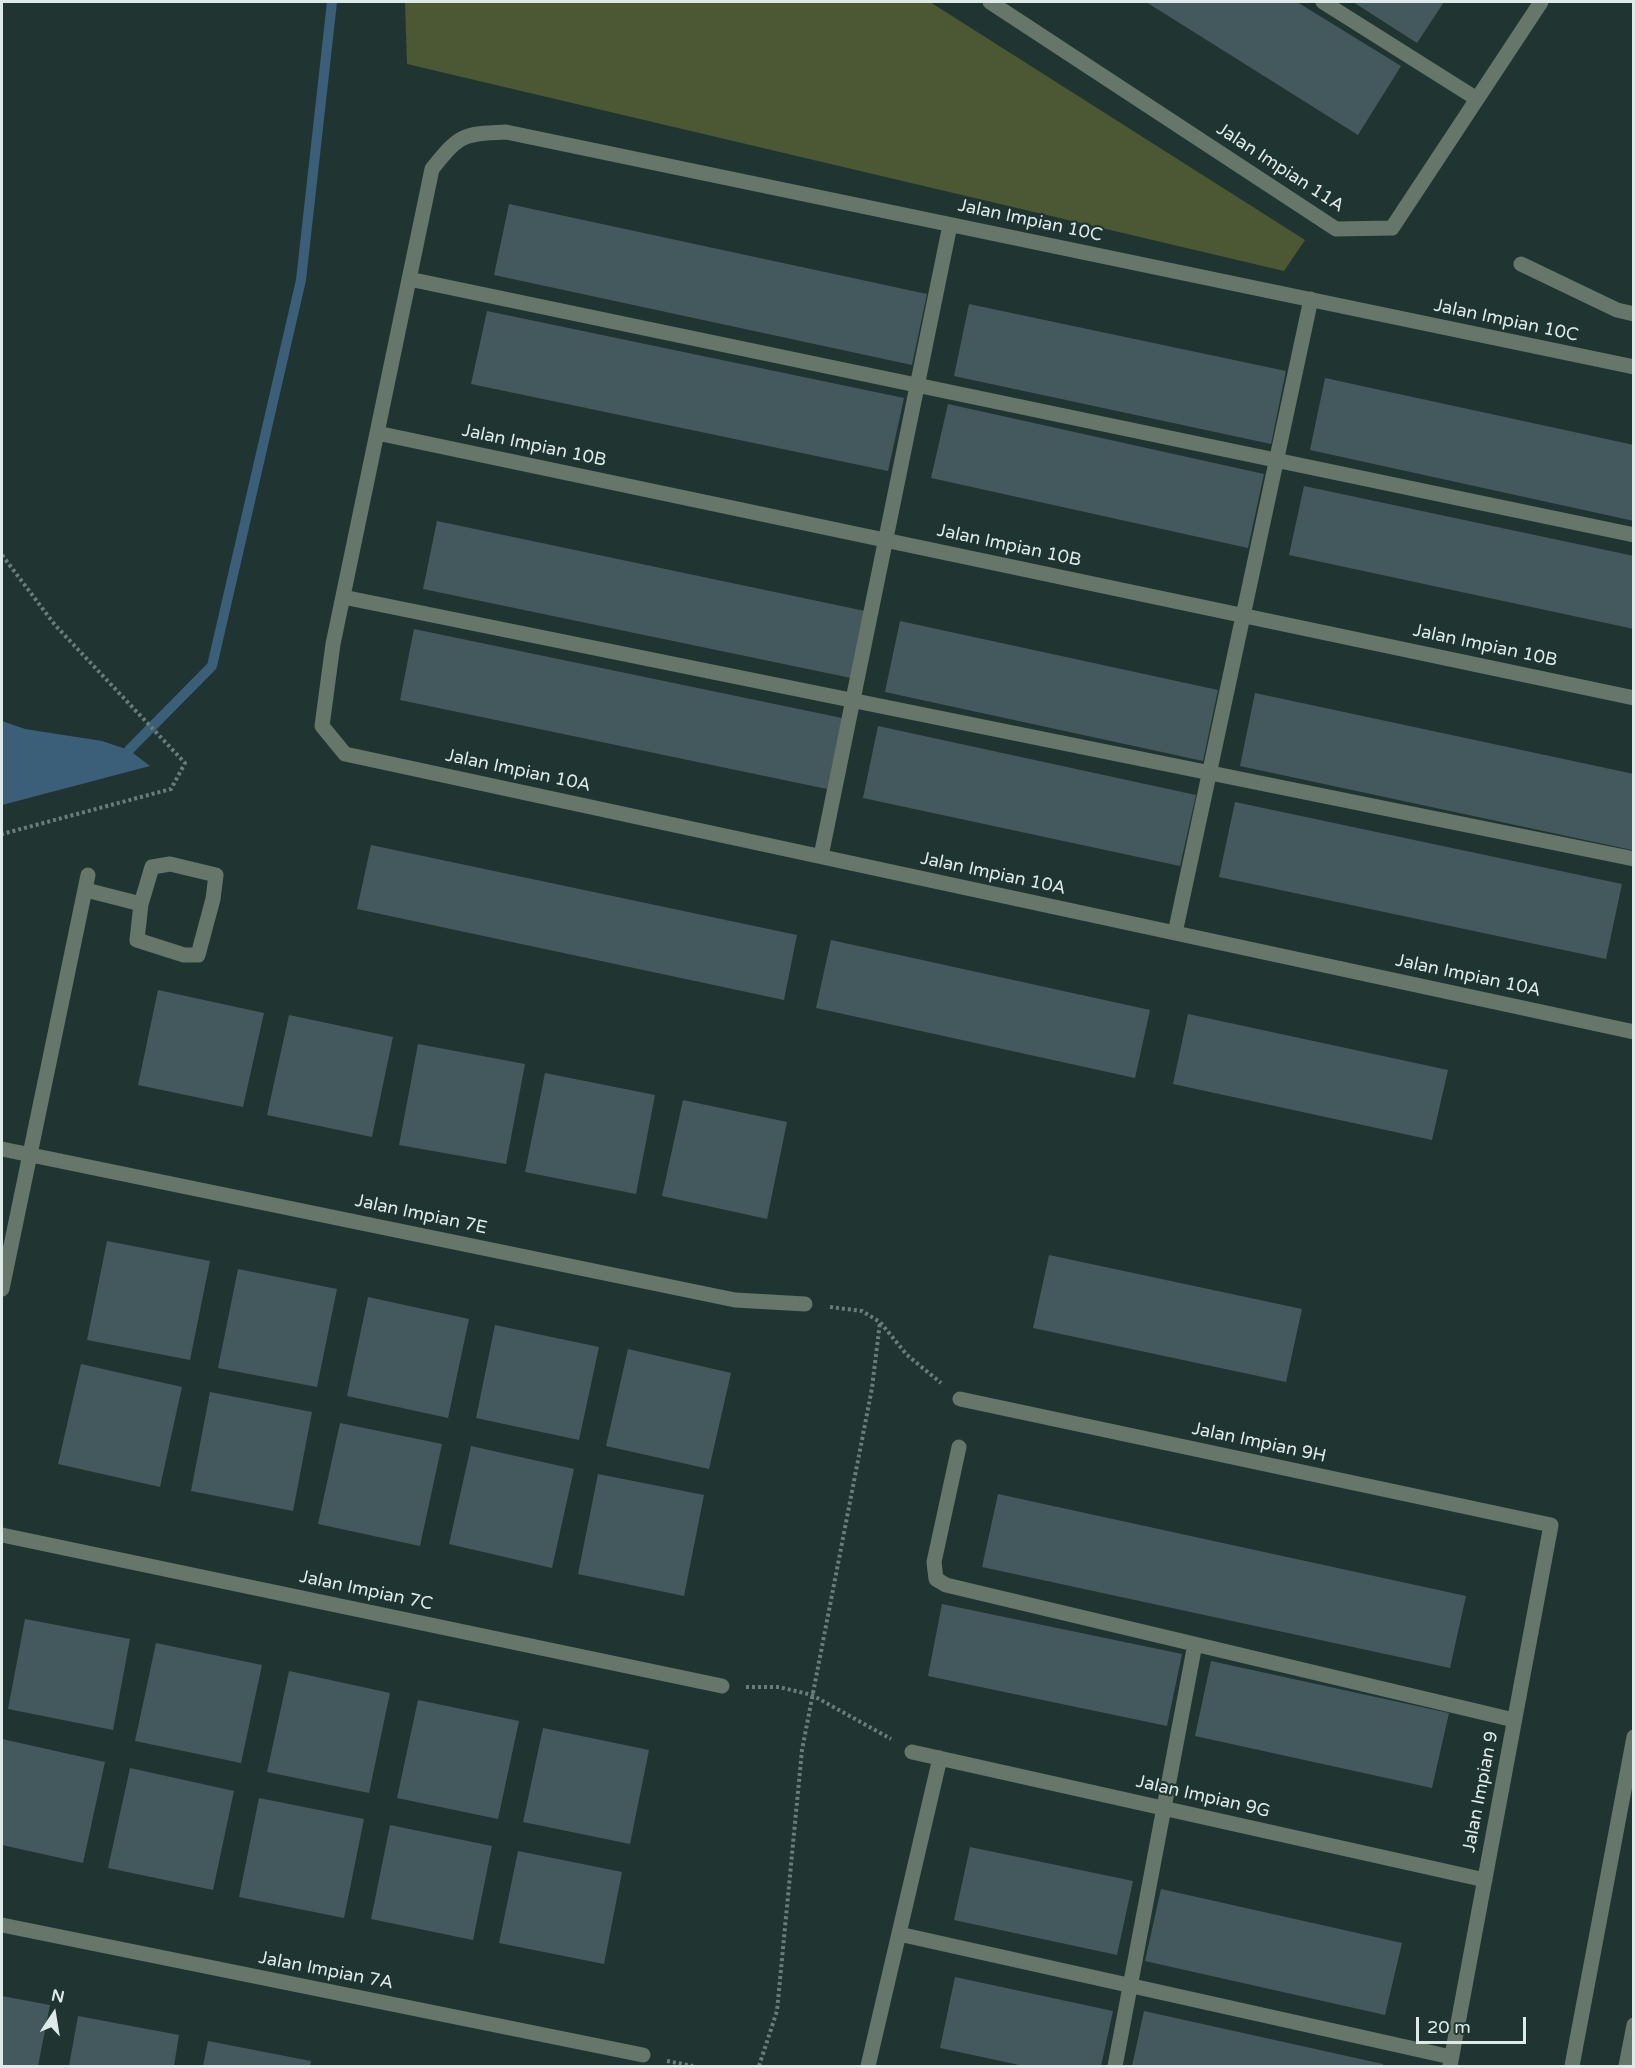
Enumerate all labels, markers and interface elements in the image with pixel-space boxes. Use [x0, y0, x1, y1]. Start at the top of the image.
street label: Jalan Impian 11A [1212, 119, 1348, 217]
street label: Jalan Impian 10C [956, 195, 1104, 247]
street label: Jalan Impian 10C [1432, 295, 1580, 347]
street label: Jalan Impian 10B [460, 420, 608, 472]
street label: Jalan Impian 10B [935, 520, 1083, 572]
street label: Jalan Impian 10B [1411, 620, 1559, 672]
street label: Jalan Impian 10A [443, 745, 593, 797]
street label: Jalan Impian 10A [918, 848, 1068, 900]
street label: Jalan Impian 10A [1393, 950, 1543, 1002]
street label: Jalan Impian 7E [353, 1190, 489, 1240]
street label: Jalan Impian 9H [1190, 1418, 1328, 1468]
street label: Jalan Impian 7C [297, 1566, 435, 1616]
street label: Jalan Impian 9 [1459, 1730, 1503, 1854]
street label: Jalan Impian 9G [1134, 1771, 1272, 1823]
street label: Jalan Impian 7A [257, 1947, 395, 1995]
north arrow [24, 1984, 84, 2044]
text: N [49, 1985, 66, 2008]
scale bar [1419, 2005, 1528, 2043]
text: 20 m [1427, 2016, 1471, 2038]

